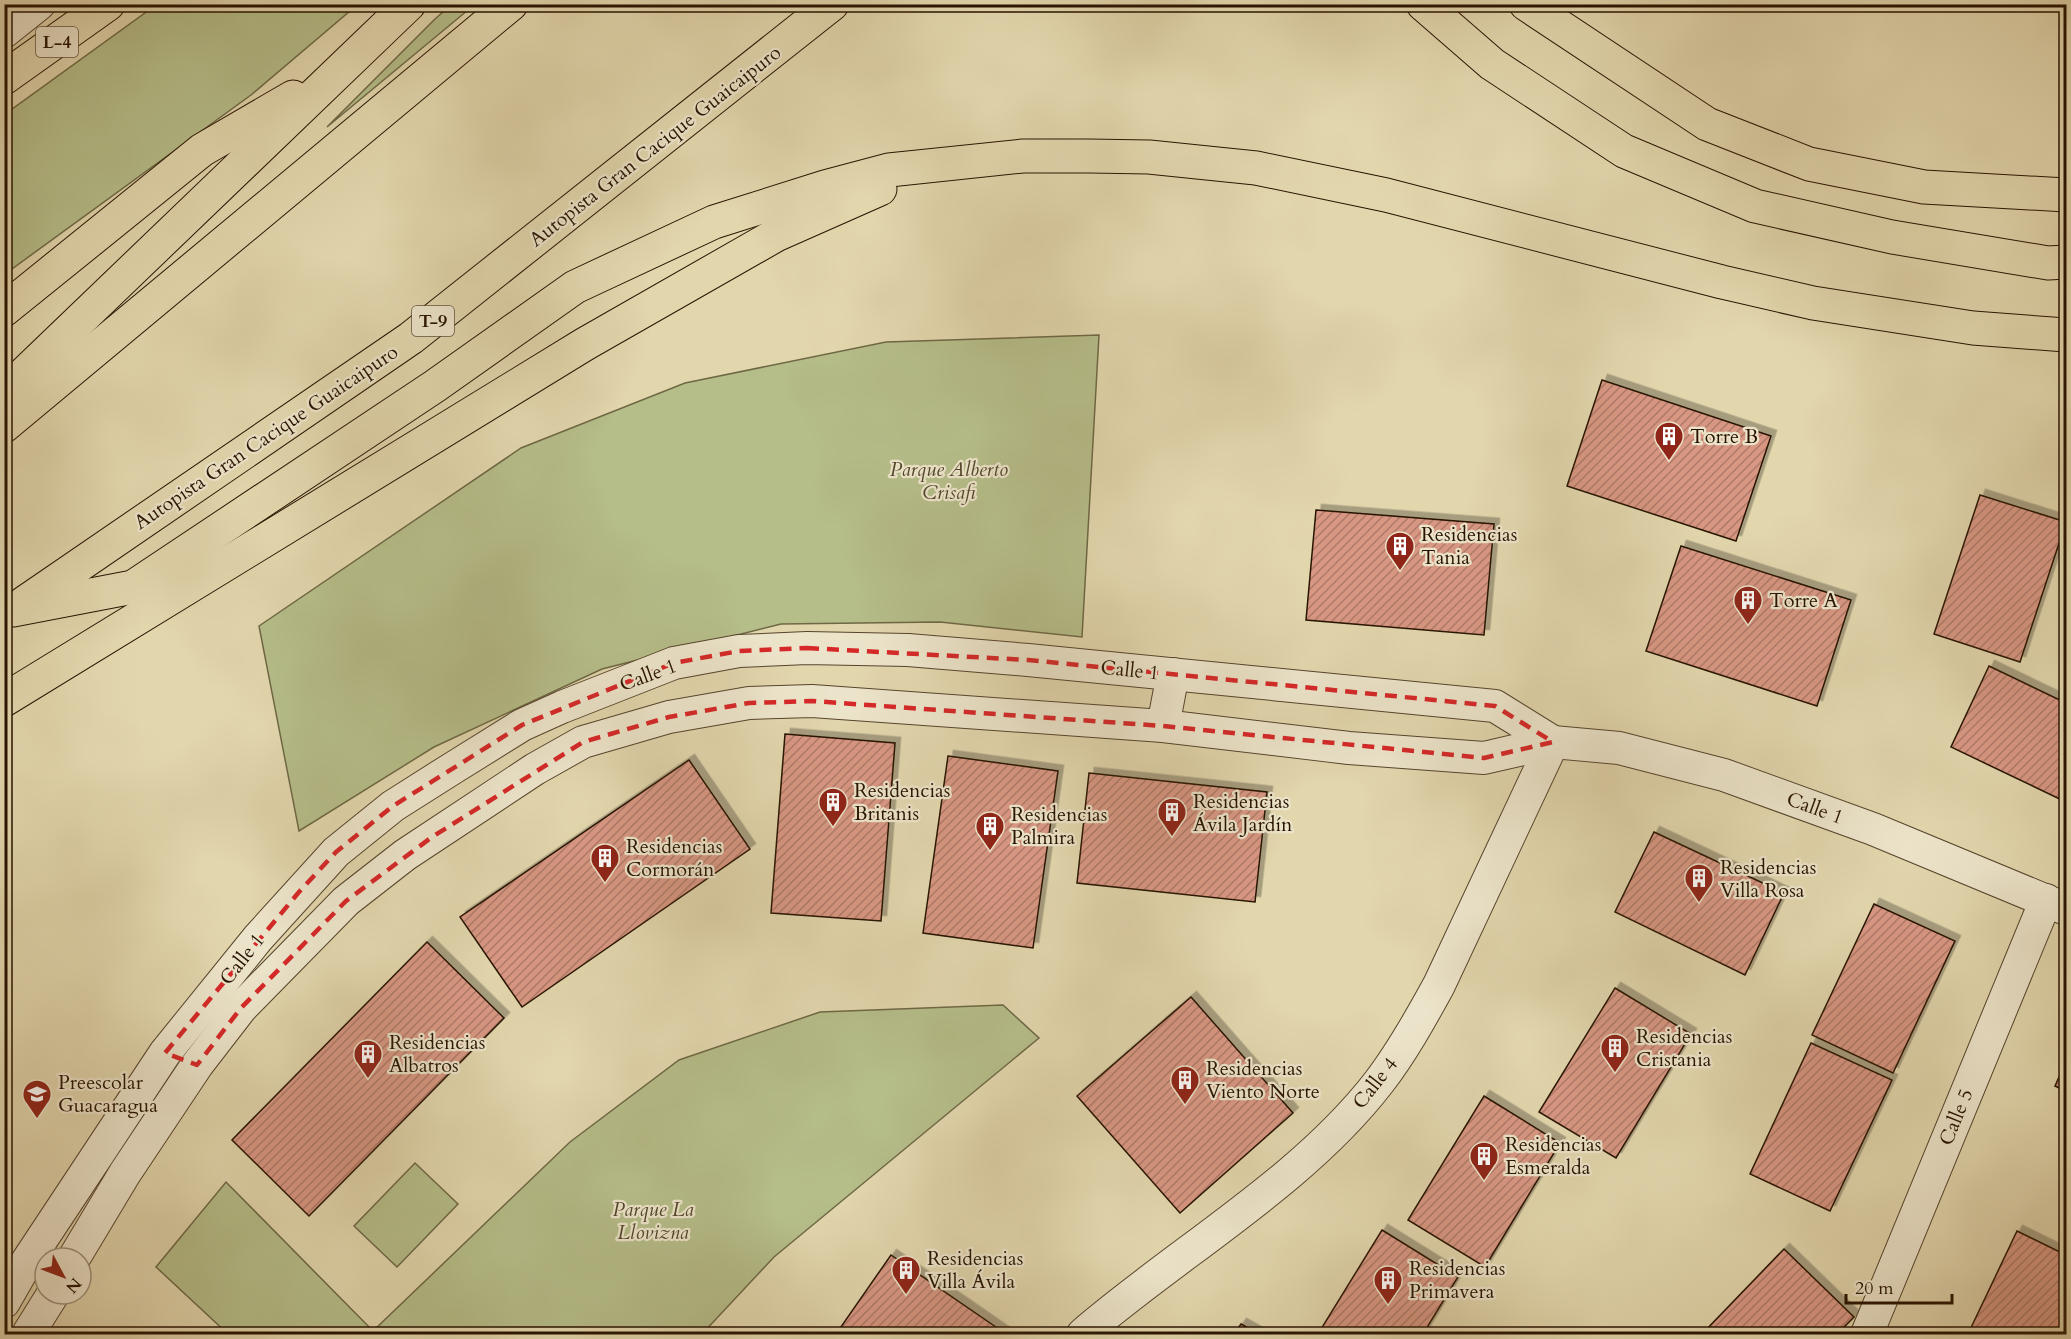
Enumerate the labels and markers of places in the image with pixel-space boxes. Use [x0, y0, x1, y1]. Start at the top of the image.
building icon: Torre B [1653, 420, 1685, 462]
place label: Torre B [1690, 423, 1758, 450]
place label: Residencias Tania [1421, 521, 1517, 571]
building icon: Residencias Tania [1384, 530, 1416, 572]
building icon: Torre A [1732, 584, 1764, 626]
place label: Torre A [1769, 587, 1839, 614]
place label: Residencias Britanis [854, 777, 950, 827]
building icon: Residencias Britanis [817, 786, 849, 828]
place label: Residencias Ávila Jardín [1193, 788, 1293, 838]
building icon: Residencias Ávila Jardín [1156, 796, 1188, 838]
place label: Residencias Palmira [1011, 801, 1107, 851]
building icon: Residencias Palmira [974, 810, 1006, 852]
place label: Residencias Cormorán [626, 833, 722, 883]
building icon: Residencias Cormorán [589, 842, 621, 884]
place label: Residencias Villa Rosa [1720, 854, 1816, 904]
building icon: Residencias Villa Rosa [1683, 862, 1715, 904]
place label: Residencias Cristania [1636, 1023, 1732, 1073]
place label: Residencias Albatros [389, 1029, 485, 1079]
building icon: Residencias Cristania [1599, 1032, 1631, 1074]
building icon: Residencias Albatros [352, 1038, 384, 1080]
place label: Residencias Viento Norte [1206, 1055, 1320, 1105]
building icon: Residencias Viento Norte [1169, 1064, 1201, 1106]
place label: Preescolar Guacaragua [58, 1069, 158, 1119]
school or university icon: Preescolar Guacaragua [21, 1078, 53, 1120]
place label: Residencias Esmeralda [1505, 1131, 1601, 1181]
building icon: Residencias Esmeralda [1468, 1140, 1500, 1182]
place label: Residencias Villa Ávila [927, 1245, 1023, 1295]
building icon: Residencias Villa Ávila [890, 1254, 922, 1296]
place label: Residencias Primavera [1409, 1255, 1505, 1305]
building icon: Residencias Primavera [1372, 1264, 1404, 1306]

